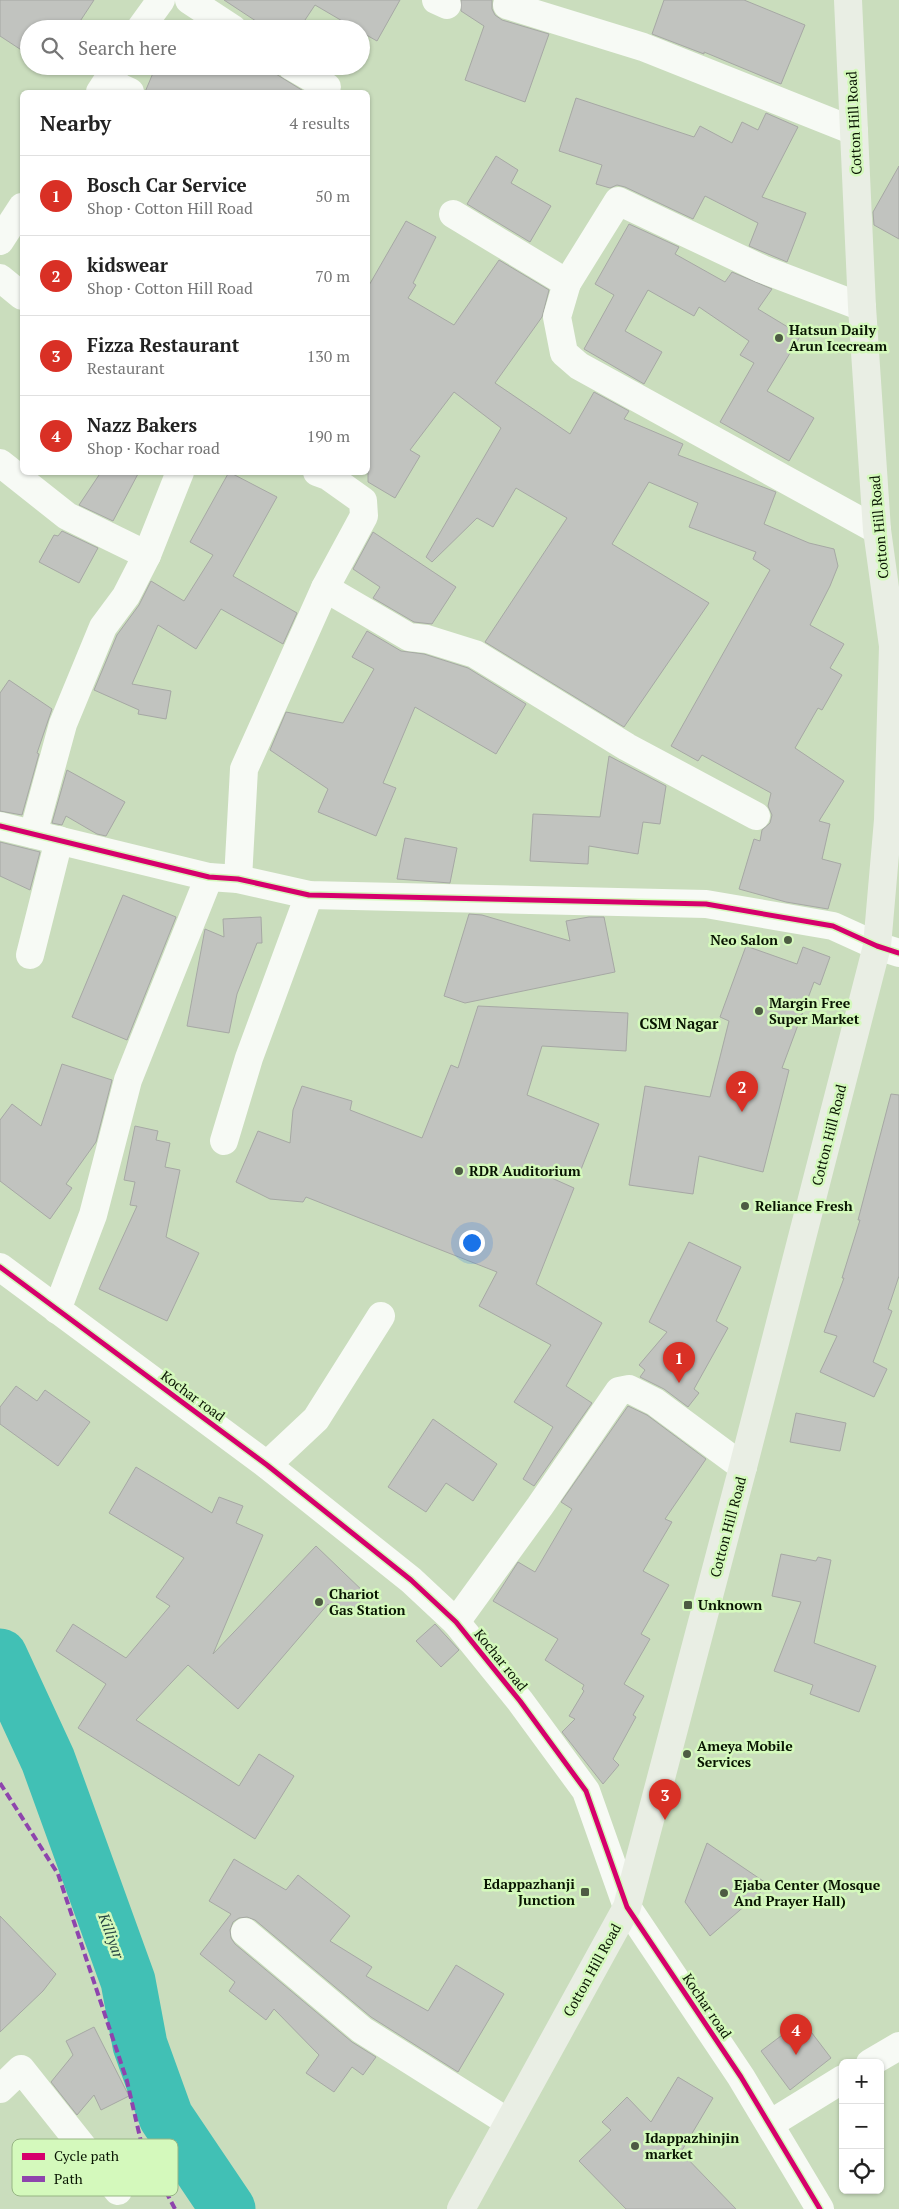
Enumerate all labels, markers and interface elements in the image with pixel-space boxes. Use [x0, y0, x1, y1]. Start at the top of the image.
search box [20, 20, 370, 75]
icon: search [38, 34, 66, 62]
text: Search here [78, 35, 177, 60]
street label: Cotton Hill Road [841, 71, 866, 175]
text: Nearby [40, 109, 111, 137]
text: 4 results [290, 112, 350, 134]
text: Bosch Car Service [87, 172, 247, 197]
text: 1 [51, 185, 61, 207]
text: 50 m [315, 185, 350, 207]
text: Shop · Cotton Hill Road [87, 197, 253, 219]
text: kidswear [87, 252, 168, 277]
text: 2 [51, 265, 61, 287]
text: 70 m [315, 265, 350, 287]
text: Shop · Cotton Hill Road [87, 277, 253, 299]
place label: Hatsun Daily Arun Icecream [789, 320, 887, 355]
text: Fizza Restaurant [87, 332, 239, 357]
marker: Hatsun Daily Arun Icecream [773, 332, 785, 344]
text: 3 [51, 345, 61, 367]
text: 130 m [307, 345, 350, 367]
text: Restaurant [87, 357, 165, 379]
text: Nazz Bakers [87, 412, 197, 437]
text: 4 [51, 425, 61, 447]
text: 190 m [307, 425, 350, 447]
text: Shop · Kochar road [87, 437, 220, 459]
street label: Cotton Hill Road [865, 474, 892, 579]
place label: Neo Salon [710, 930, 778, 949]
marker: Neo Salon [782, 934, 794, 946]
place label: Margin Free Super Market [769, 993, 860, 1028]
marker: Margin Free Super Market [753, 1005, 765, 1017]
district label: CSM Nagar [639, 1013, 719, 1033]
pin: 2 [726, 1071, 758, 1112]
street label: Cotton Hill Road [807, 1082, 850, 1187]
place label: RDR Auditorium [469, 1161, 581, 1180]
marker: RDR Auditorium [453, 1165, 465, 1177]
place label: Reliance Fresh [755, 1196, 853, 1215]
marker: Reliance Fresh [739, 1200, 751, 1212]
your location [459, 1230, 485, 1256]
pin: 1 [663, 1342, 695, 1383]
street label: Kochar road [158, 1366, 229, 1425]
street label: Cotton Hill Road [705, 1474, 750, 1579]
place label: Chariot Gas Station [329, 1584, 406, 1619]
place label: Unknown [698, 1595, 762, 1614]
marker: Chariot Gas Station [313, 1596, 325, 1608]
marker: Unknown [682, 1599, 694, 1611]
street label: Kochar road [471, 1625, 532, 1695]
place label: Ameya Mobile Services [697, 1736, 793, 1771]
marker: Ameya Mobile Services [681, 1748, 693, 1760]
pin: 3 [649, 1779, 681, 1820]
place label: Edappazhanji Junction [483, 1874, 575, 1909]
place label: Ejaba Center (Mosque And Prayer Hall) [734, 1875, 881, 1910]
marker: Edappazhanji Junction [579, 1886, 591, 1898]
marker: Ejaba Center (Mosque And Prayer Hall) [718, 1887, 730, 1899]
water label: Killiyar [94, 1909, 130, 1962]
street label: Cotton Hill Road [558, 1920, 625, 2020]
street label: Kochar road [679, 1969, 736, 2042]
pin: 4 [780, 2014, 812, 2055]
map controls [839, 2059, 884, 2194]
button: + [839, 2059, 884, 2104]
button: − [839, 2104, 884, 2149]
place label: Idappazhinjin market [645, 2128, 739, 2163]
legend [12, 2139, 178, 2196]
marker: Idappazhinjin market [629, 2140, 641, 2152]
text: Cycle path [54, 2146, 119, 2165]
button: locate [839, 2149, 884, 2194]
text: Path [54, 2169, 83, 2188]

